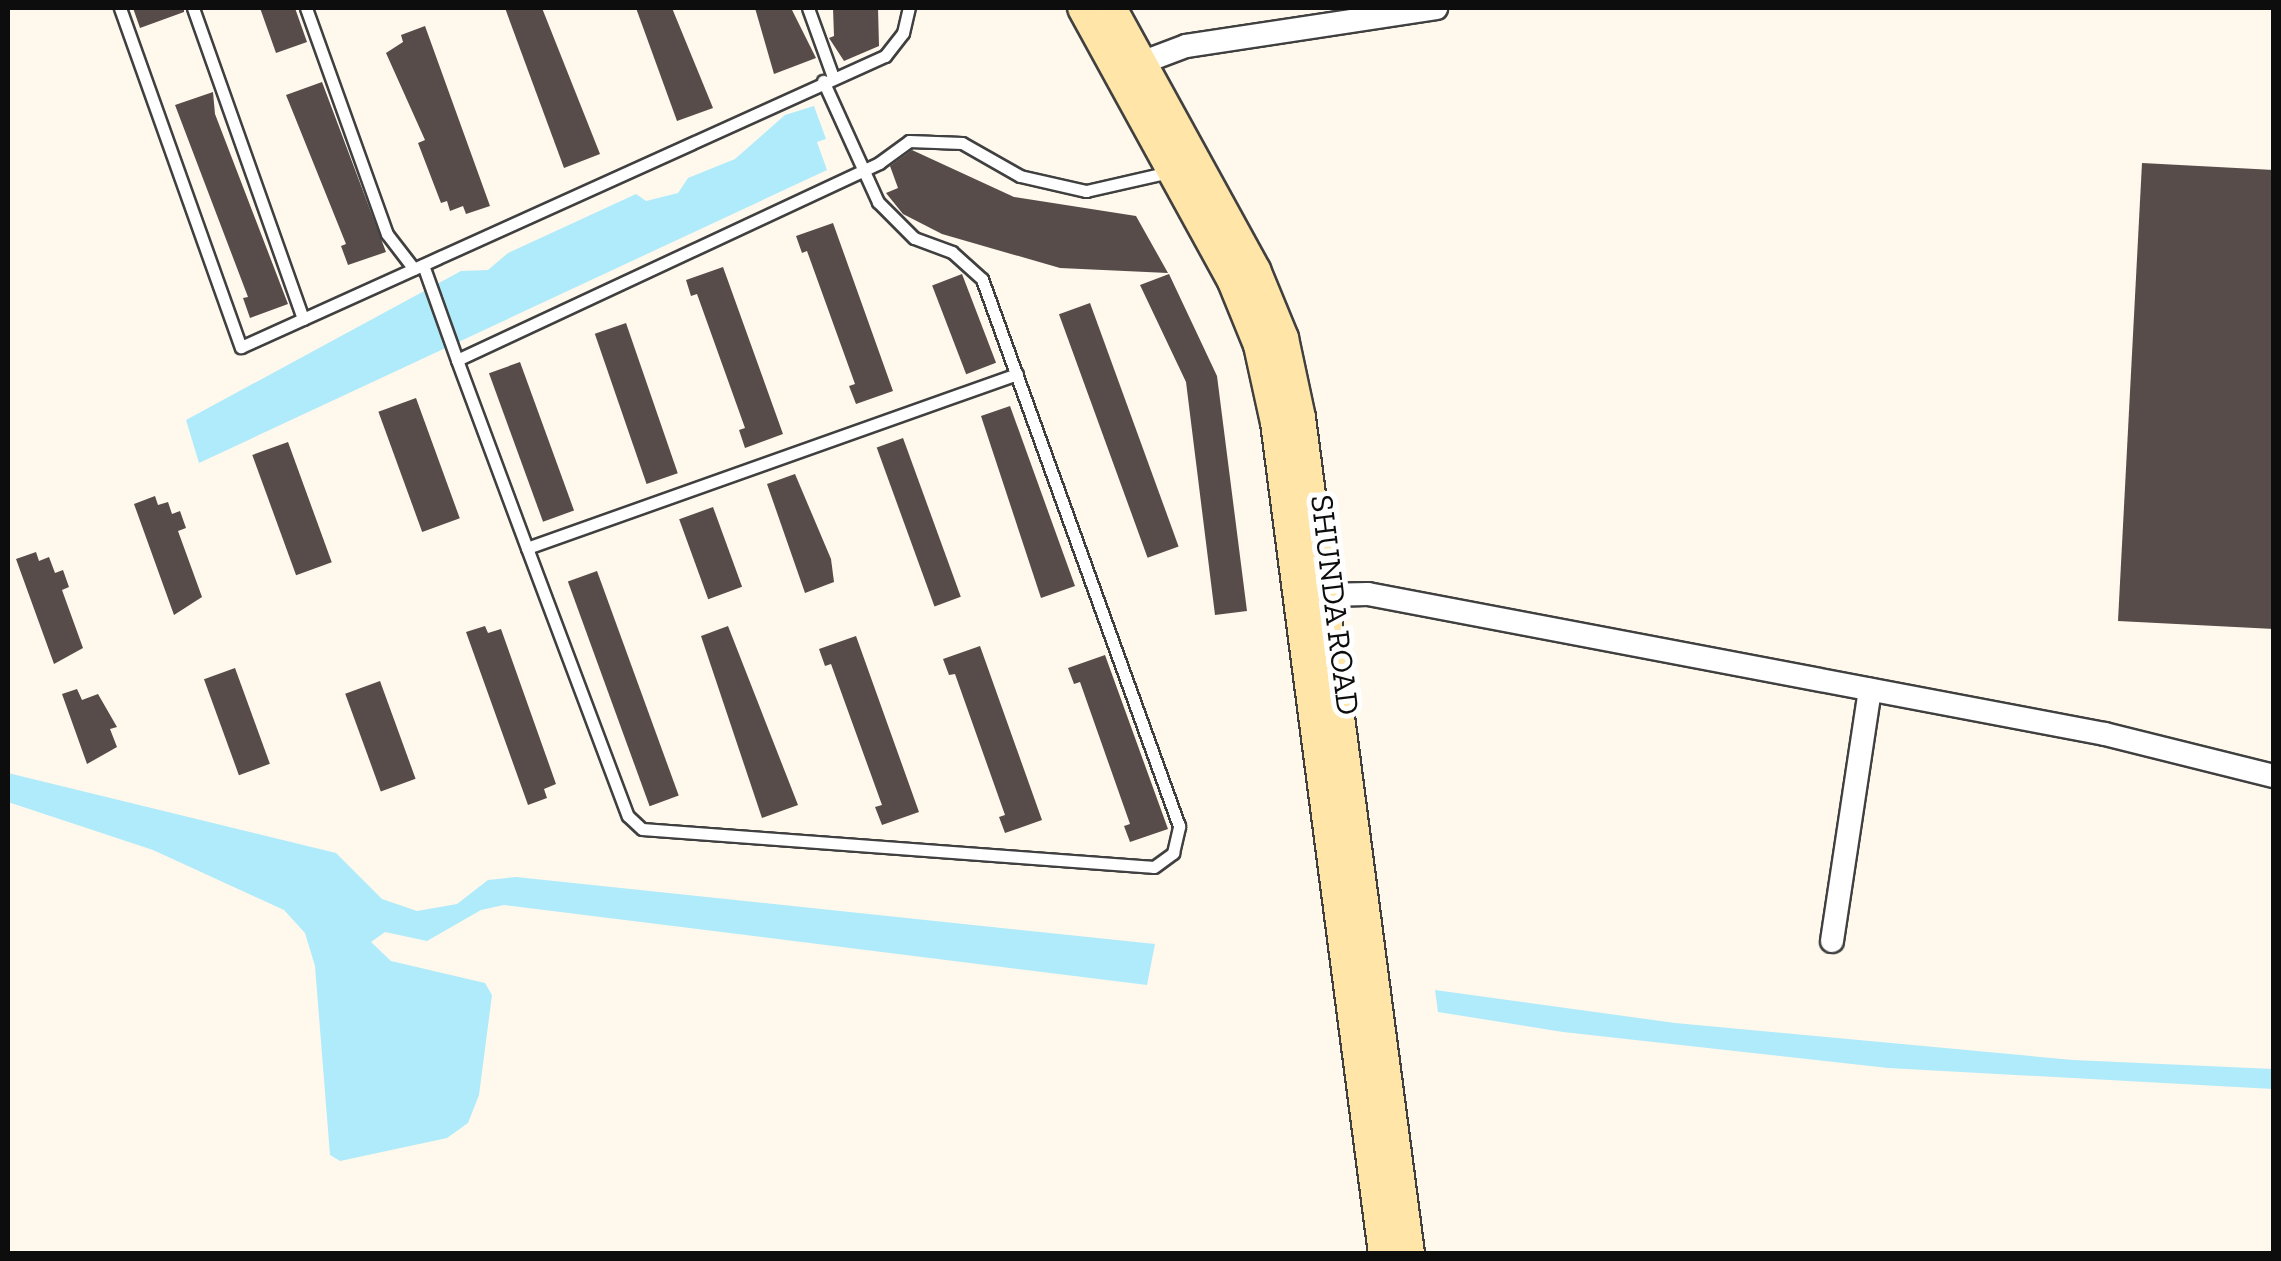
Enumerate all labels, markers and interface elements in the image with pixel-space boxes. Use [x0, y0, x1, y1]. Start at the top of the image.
street label: SHUNDA ROAD [1302, 492, 1368, 718]

